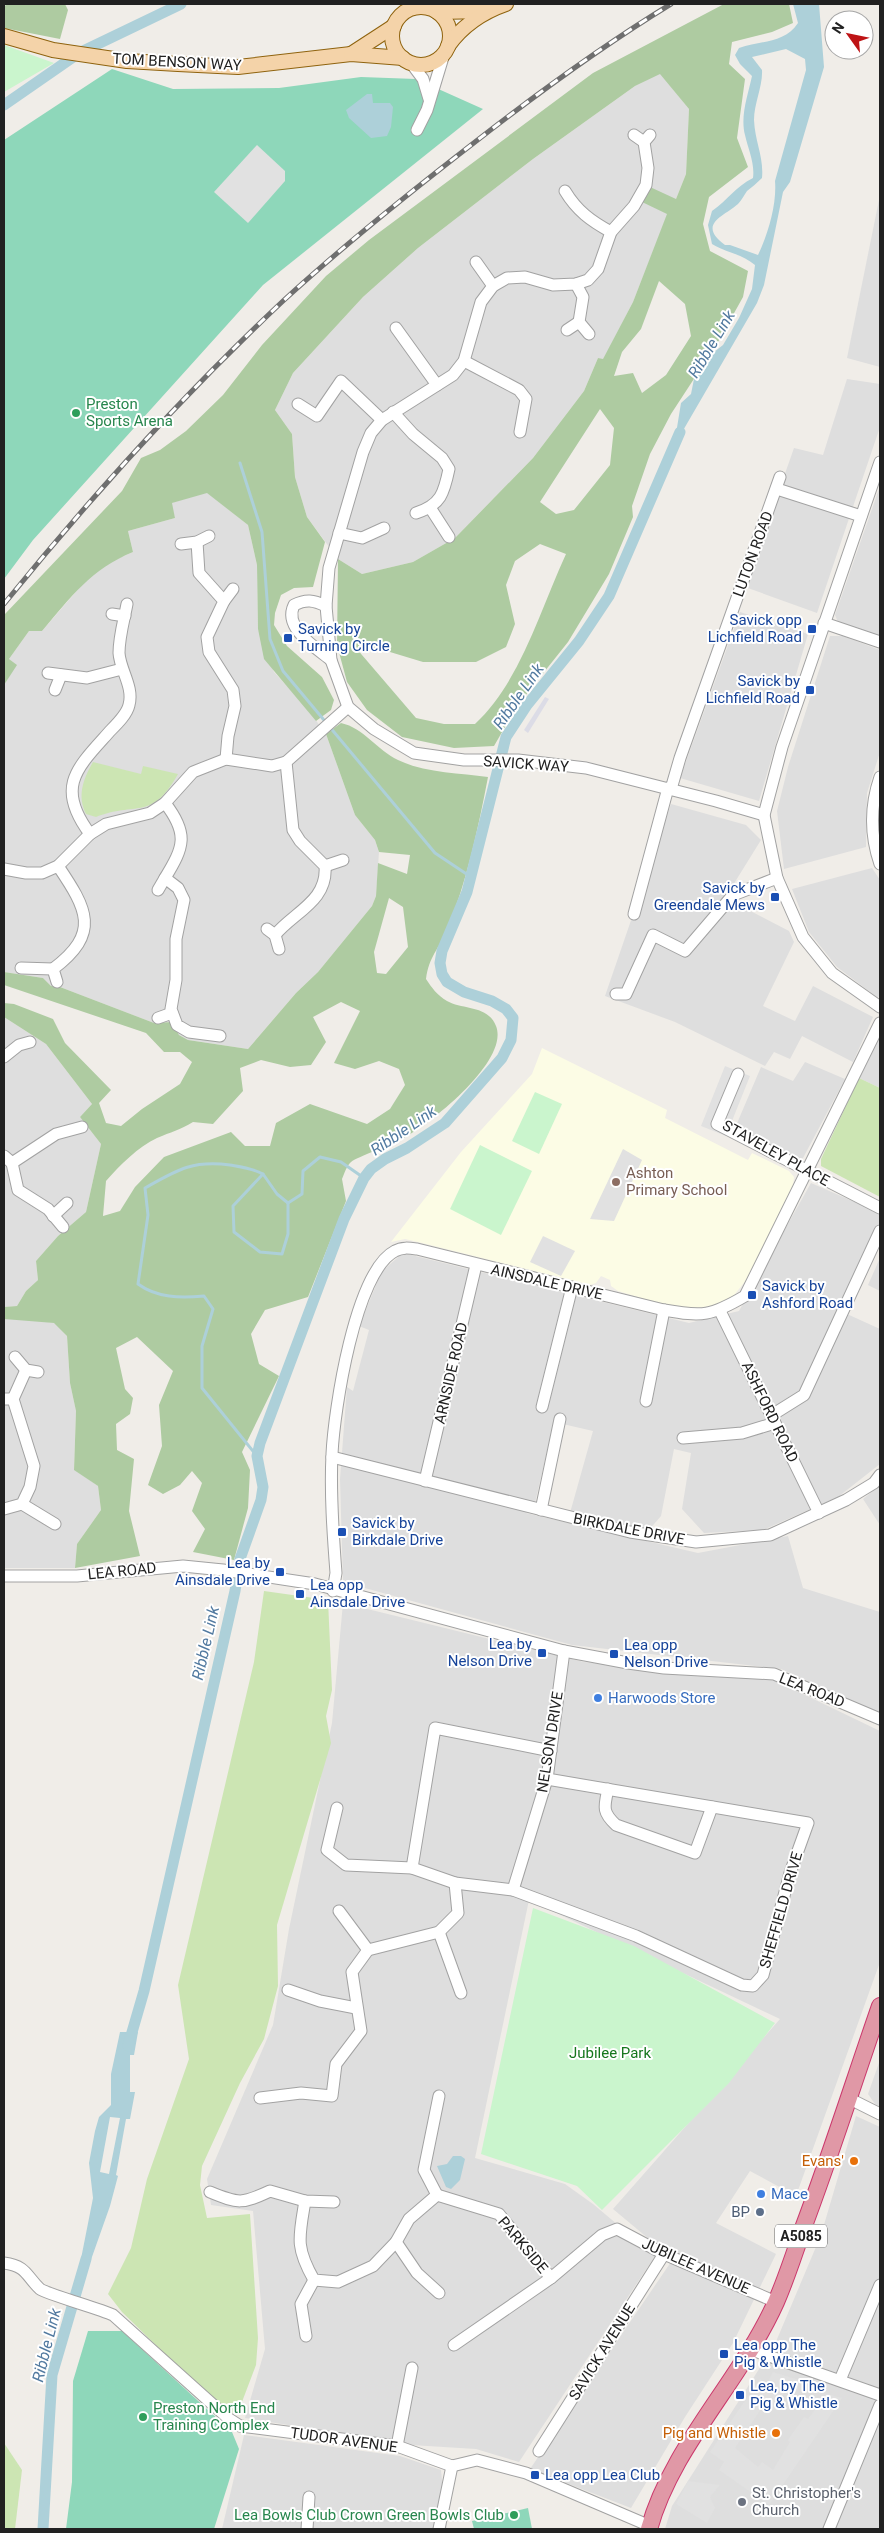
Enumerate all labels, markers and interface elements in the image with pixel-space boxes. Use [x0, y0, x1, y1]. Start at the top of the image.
north arrow [824, 10, 874, 60]
text: N [829, 19, 848, 36]
street label: TOM BENSON WAY [112, 50, 242, 74]
water label: Ribble Link [684, 306, 740, 381]
place label: Preston Sports Arena [86, 395, 173, 430]
marker: Preston Sports Arena [70, 407, 82, 419]
street label: LUTON ROAD [729, 509, 777, 599]
place label: Savick opp Lichfield Road [708, 611, 802, 646]
place label: Savick by Turning Circle [298, 620, 390, 655]
marker: Savick opp Lichfield Road [806, 623, 818, 635]
marker: Savick by Turning Circle [282, 632, 294, 644]
water label: Ribble Link [489, 659, 548, 733]
place label: Savick by Lichfield Road [706, 672, 800, 707]
marker: Savick by Lichfield Road [804, 684, 816, 696]
street label: SAVICK WAY [483, 752, 569, 776]
place label: Savick by Greendale Mews [654, 879, 765, 914]
marker: Savick by Greendale Mews [769, 891, 781, 903]
water label: Ribble Link [367, 1101, 441, 1159]
street label: STAVELEY PLACE [719, 1116, 833, 1190]
place label: Ashton Primary School [626, 1164, 727, 1199]
marker: Ashton Primary School [610, 1176, 622, 1188]
street label: AINSDALE DRIVE [489, 1260, 605, 1304]
place label: Savick by Ashford Road [762, 1277, 853, 1312]
marker: Savick by Ashford Road [746, 1289, 758, 1301]
street label: ARNSIDE ROAD [431, 1320, 471, 1426]
street label: ASHFORD ROAD [738, 1359, 802, 1465]
street label: BIRKDALE DRIVE [572, 1509, 687, 1549]
place label: Savick by Birkdale Drive [352, 1514, 443, 1549]
marker: Savick by Birkdale Drive [336, 1526, 348, 1538]
place label: Lea by Ainsdale Drive [175, 1554, 270, 1589]
street label: LEA ROAD [87, 1558, 157, 1584]
marker: Lea by Ainsdale Drive [274, 1566, 286, 1578]
place label: Lea opp Ainsdale Drive [310, 1576, 405, 1611]
marker: Lea opp Ainsdale Drive [294, 1588, 306, 1600]
water label: Ribble Link [188, 1603, 223, 1682]
place label: Lea by Nelson Drive [448, 1635, 532, 1670]
place label: Lea opp Nelson Drive [624, 1636, 708, 1671]
marker: Lea by Nelson Drive [536, 1647, 548, 1659]
marker: Lea opp Nelson Drive [608, 1648, 620, 1660]
street label: LEA ROAD [777, 1669, 847, 1711]
place label: Harwoods Store [608, 1689, 716, 1707]
street label: NELSON DRIVE [533, 1690, 567, 1794]
marker: Harwoods Store [592, 1692, 604, 1704]
street label: SHEFFIELD DRIVE [756, 1849, 806, 1970]
park label: Jubilee Park [569, 2044, 651, 2062]
place label: Evans' [802, 2152, 844, 2170]
marker: Evans' [848, 2155, 860, 2167]
place label: Mace [771, 2185, 808, 2203]
marker: Mace [755, 2188, 767, 2200]
place label: BP [731, 2203, 750, 2221]
marker: BP [754, 2206, 766, 2218]
street label: PARKSIDE [494, 2213, 552, 2277]
road number: A5085 [775, 2224, 827, 2248]
street label: JUBILEE AVENUE [639, 2234, 753, 2298]
street label: SAVICK AVENUE [565, 2300, 639, 2404]
water label: Ribble Link [28, 2305, 65, 2384]
place label: Lea opp The Pig & Whistle [734, 2336, 822, 2371]
marker: Lea opp The Pig & Whistle [718, 2348, 730, 2360]
place label: Lea, by The Pig & Whistle [750, 2377, 838, 2412]
marker: Lea, by The Pig & Whistle [734, 2389, 746, 2401]
place label: Preston North End Training Complex [153, 2399, 275, 2434]
marker: Preston North End Training Complex [137, 2411, 149, 2423]
street label: TUDOR AVENUE [289, 2424, 399, 2456]
place label: Pig and Whistle [663, 2424, 766, 2442]
marker: Pig and Whistle [770, 2427, 782, 2439]
place label: Lea opp Lea Club [545, 2466, 660, 2484]
marker: Lea opp Lea Club [529, 2469, 541, 2481]
place label: St. Christopher's Church [752, 2484, 861, 2519]
marker: St. Christopher's Church [736, 2496, 748, 2508]
place label: Lea Bowls Club Crown Green Bowls Club [234, 2506, 504, 2524]
marker: Lea Bowls Club Crown Green Bowls Club [508, 2509, 520, 2521]

